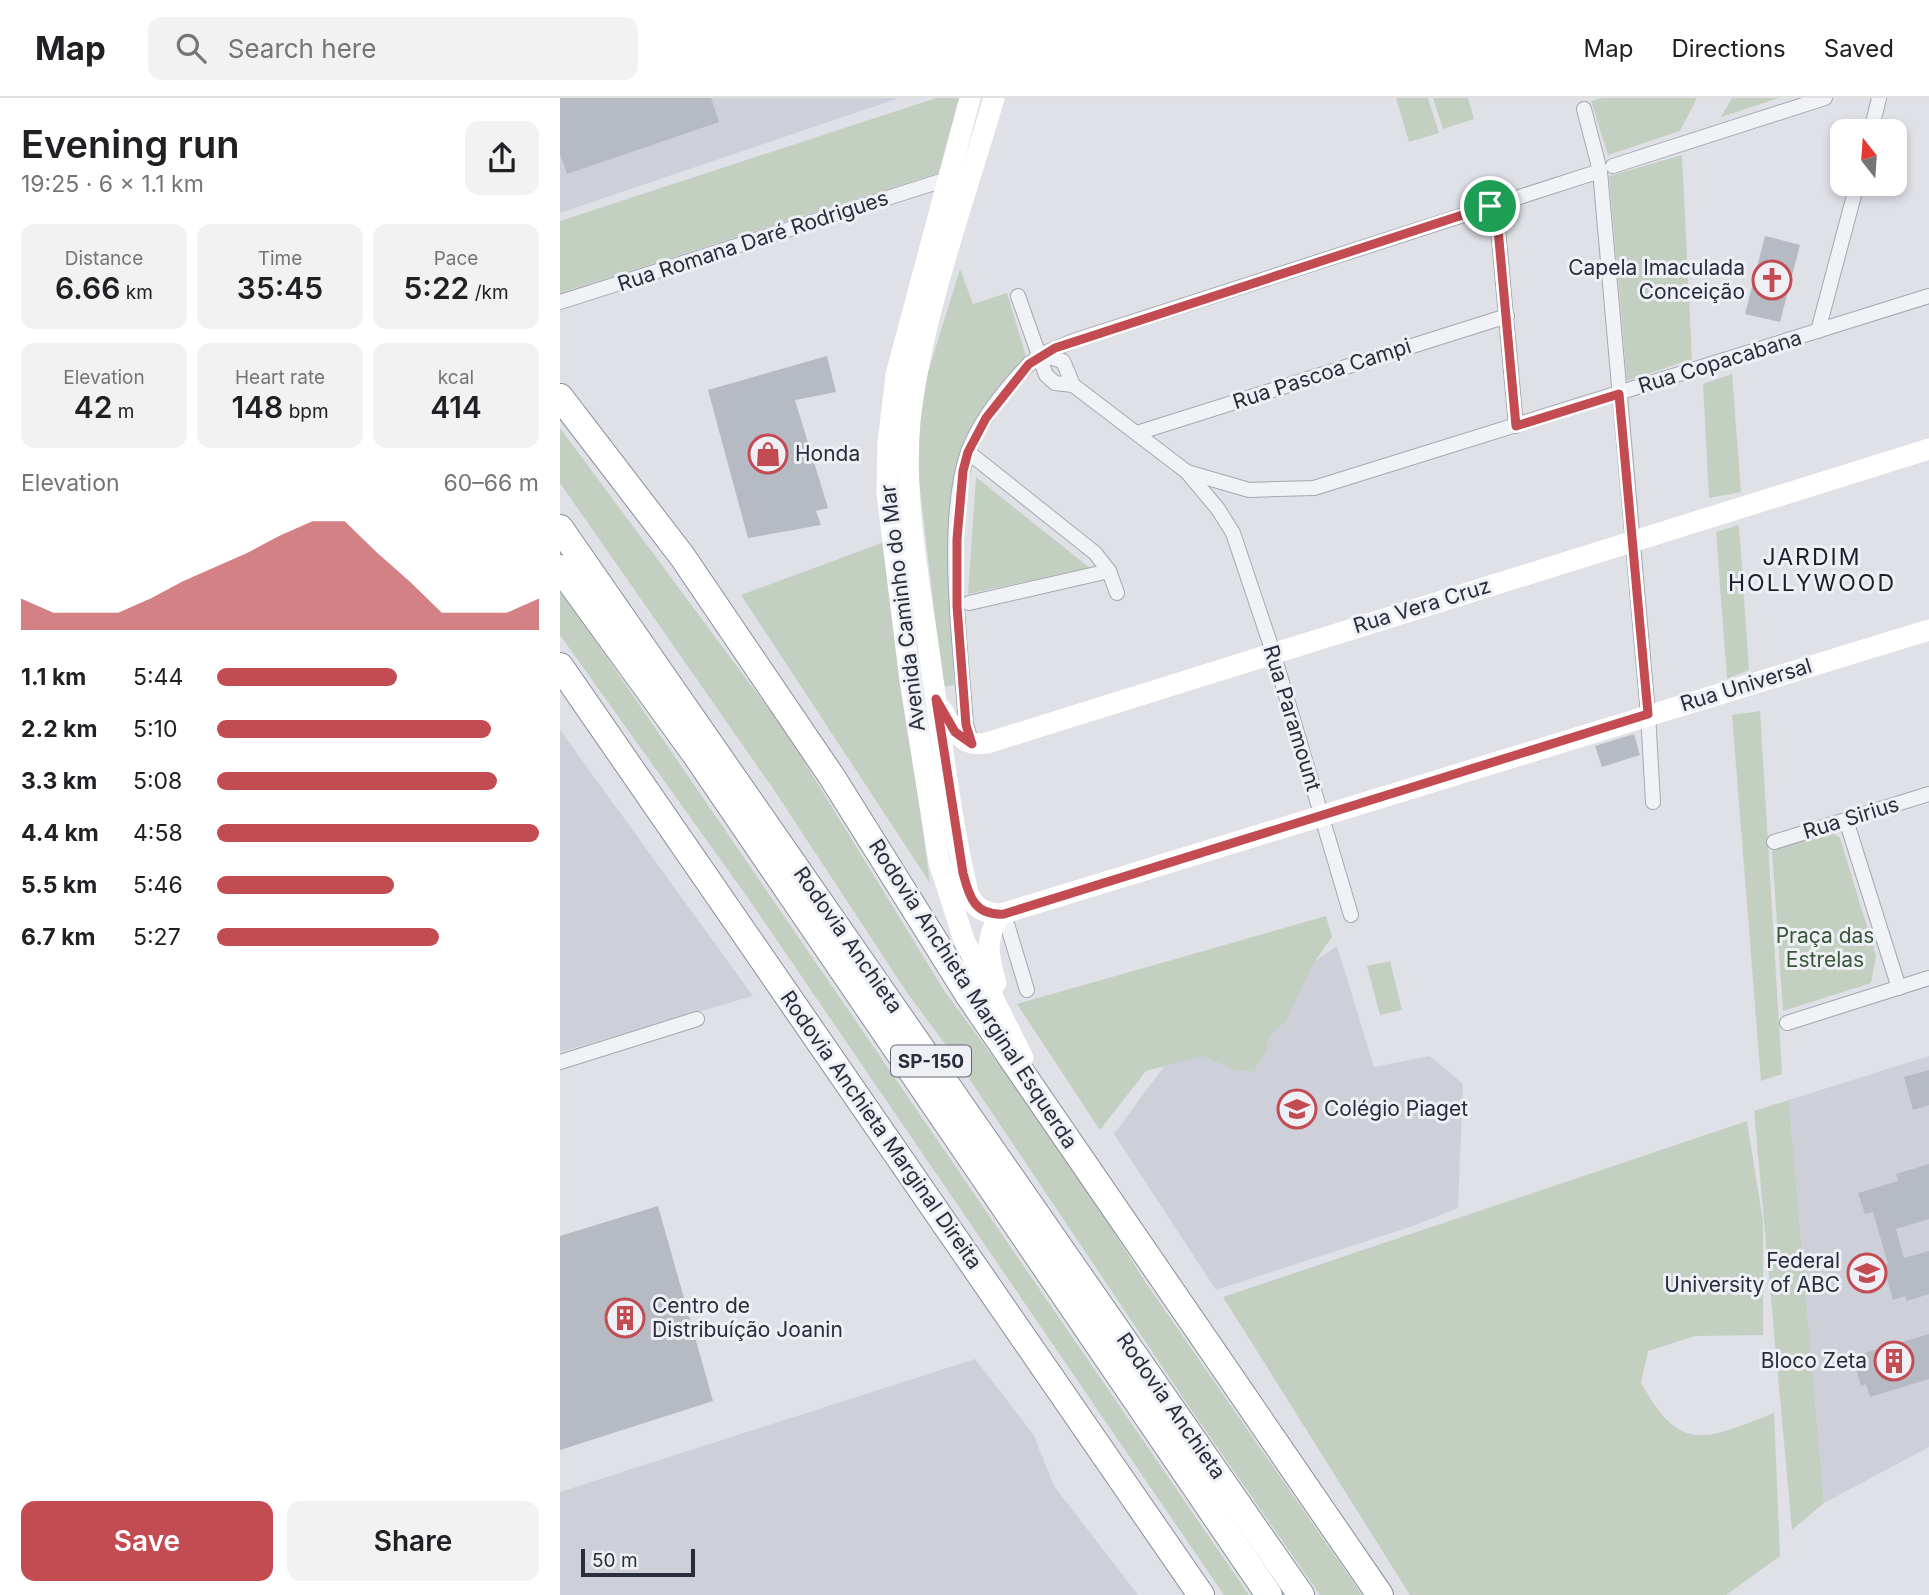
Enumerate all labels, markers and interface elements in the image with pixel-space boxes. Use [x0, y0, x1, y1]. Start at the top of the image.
search box [148, 17, 638, 80]
text: Map [35, 28, 106, 68]
icon: search [172, 29, 210, 67]
text: Search here [228, 33, 376, 64]
text: Map [1584, 34, 1633, 63]
text: Directions [1671, 34, 1786, 63]
text: Saved [1824, 34, 1894, 63]
north arrow [1830, 119, 1908, 196]
map controls [1830, 119, 1907, 196]
text: Evening run [21, 121, 239, 167]
button: share [465, 121, 539, 195]
text: 19:25 · 6 × 1.1 km [21, 170, 204, 198]
pin [1460, 176, 1520, 236]
street label: Rua Romana Daré Rodrigues [614, 185, 891, 296]
icon: arrive [1471, 187, 1509, 225]
text: Distance [65, 247, 143, 270]
text: Time [258, 247, 302, 270]
text: Pace [434, 247, 478, 270]
place label: Capela Imaculada Conceição [1568, 255, 1745, 304]
church icon: Capela Imaculada Conceição [1751, 259, 1793, 301]
text: 6.66 [55, 270, 120, 306]
text: 35:45 [237, 270, 323, 306]
text: 5:22 [403, 270, 469, 306]
text: km [120, 281, 153, 304]
text: /km [469, 281, 509, 304]
street label: Rua Copacabana [1635, 325, 1805, 398]
street label: Rua Pascoa Campi [1230, 333, 1414, 414]
text: Elevation [63, 366, 145, 389]
text: Heart rate [235, 366, 325, 389]
text: kcal [438, 366, 474, 389]
text: 42 [74, 389, 112, 425]
text: 148 [231, 389, 283, 425]
text: 414 [430, 389, 482, 425]
text: m [112, 400, 134, 423]
text: bpm [283, 400, 329, 423]
shop icon: Honda [747, 433, 789, 475]
place label: Honda [795, 441, 860, 466]
text: Elevation [21, 469, 120, 497]
text: 60–66 m [444, 469, 539, 497]
street label: Avenida Caminho do Mar [875, 483, 930, 733]
district label: JARDIM HOLLYWOOD [1728, 543, 1896, 597]
street label: Rua Vera Cruz [1350, 573, 1493, 638]
street label: Rua Paramount [1258, 642, 1327, 794]
street label: Rua Universal [1677, 653, 1815, 716]
text: 1.1 km [21, 663, 86, 691]
text: 5:44 [133, 663, 183, 691]
text: 2.2 km [21, 715, 97, 743]
text: 5:10 [133, 715, 177, 743]
text: 3.3 km [21, 767, 97, 795]
text: 5:08 [133, 767, 182, 795]
street label: Rua Sirius [1800, 791, 1902, 844]
text: 4.4 km [21, 819, 99, 847]
text: 4:58 [133, 819, 183, 847]
street label: Rodovia Anchieta Marginal Esquerda [864, 834, 1083, 1153]
street label: Rodovia Anchieta [789, 862, 908, 1018]
text: 5.5 km [21, 871, 97, 899]
text: 5:46 [133, 871, 183, 899]
text: 6.7 km [21, 923, 96, 951]
text: 5:27 [133, 923, 181, 951]
park label: Praça das Estrelas [1776, 923, 1874, 972]
street label: Rodovia Anchieta Marginal Direita [775, 986, 987, 1274]
road number: SP-150 [891, 1046, 971, 1077]
school or university icon: Colégio Piaget [1276, 1088, 1318, 1130]
place label: Colégio Piaget [1324, 1096, 1468, 1121]
place label: Federal University of ABC [1664, 1248, 1840, 1297]
school or university icon: Federal University of ABC [1846, 1252, 1888, 1294]
place label: Centro de Distribuíção Joanin [652, 1293, 843, 1342]
building icon: Centro de Distribuíção Joanin [604, 1297, 646, 1339]
street label: Rodovia Anchieta [1112, 1328, 1231, 1484]
building icon: Bloco Zeta [1873, 1340, 1915, 1382]
place label: Bloco Zeta [1761, 1348, 1867, 1373]
button: Save [21, 1501, 273, 1581]
button: Share [287, 1501, 539, 1581]
scale bar [581, 1546, 695, 1578]
text: 50 m [592, 1549, 638, 1572]

